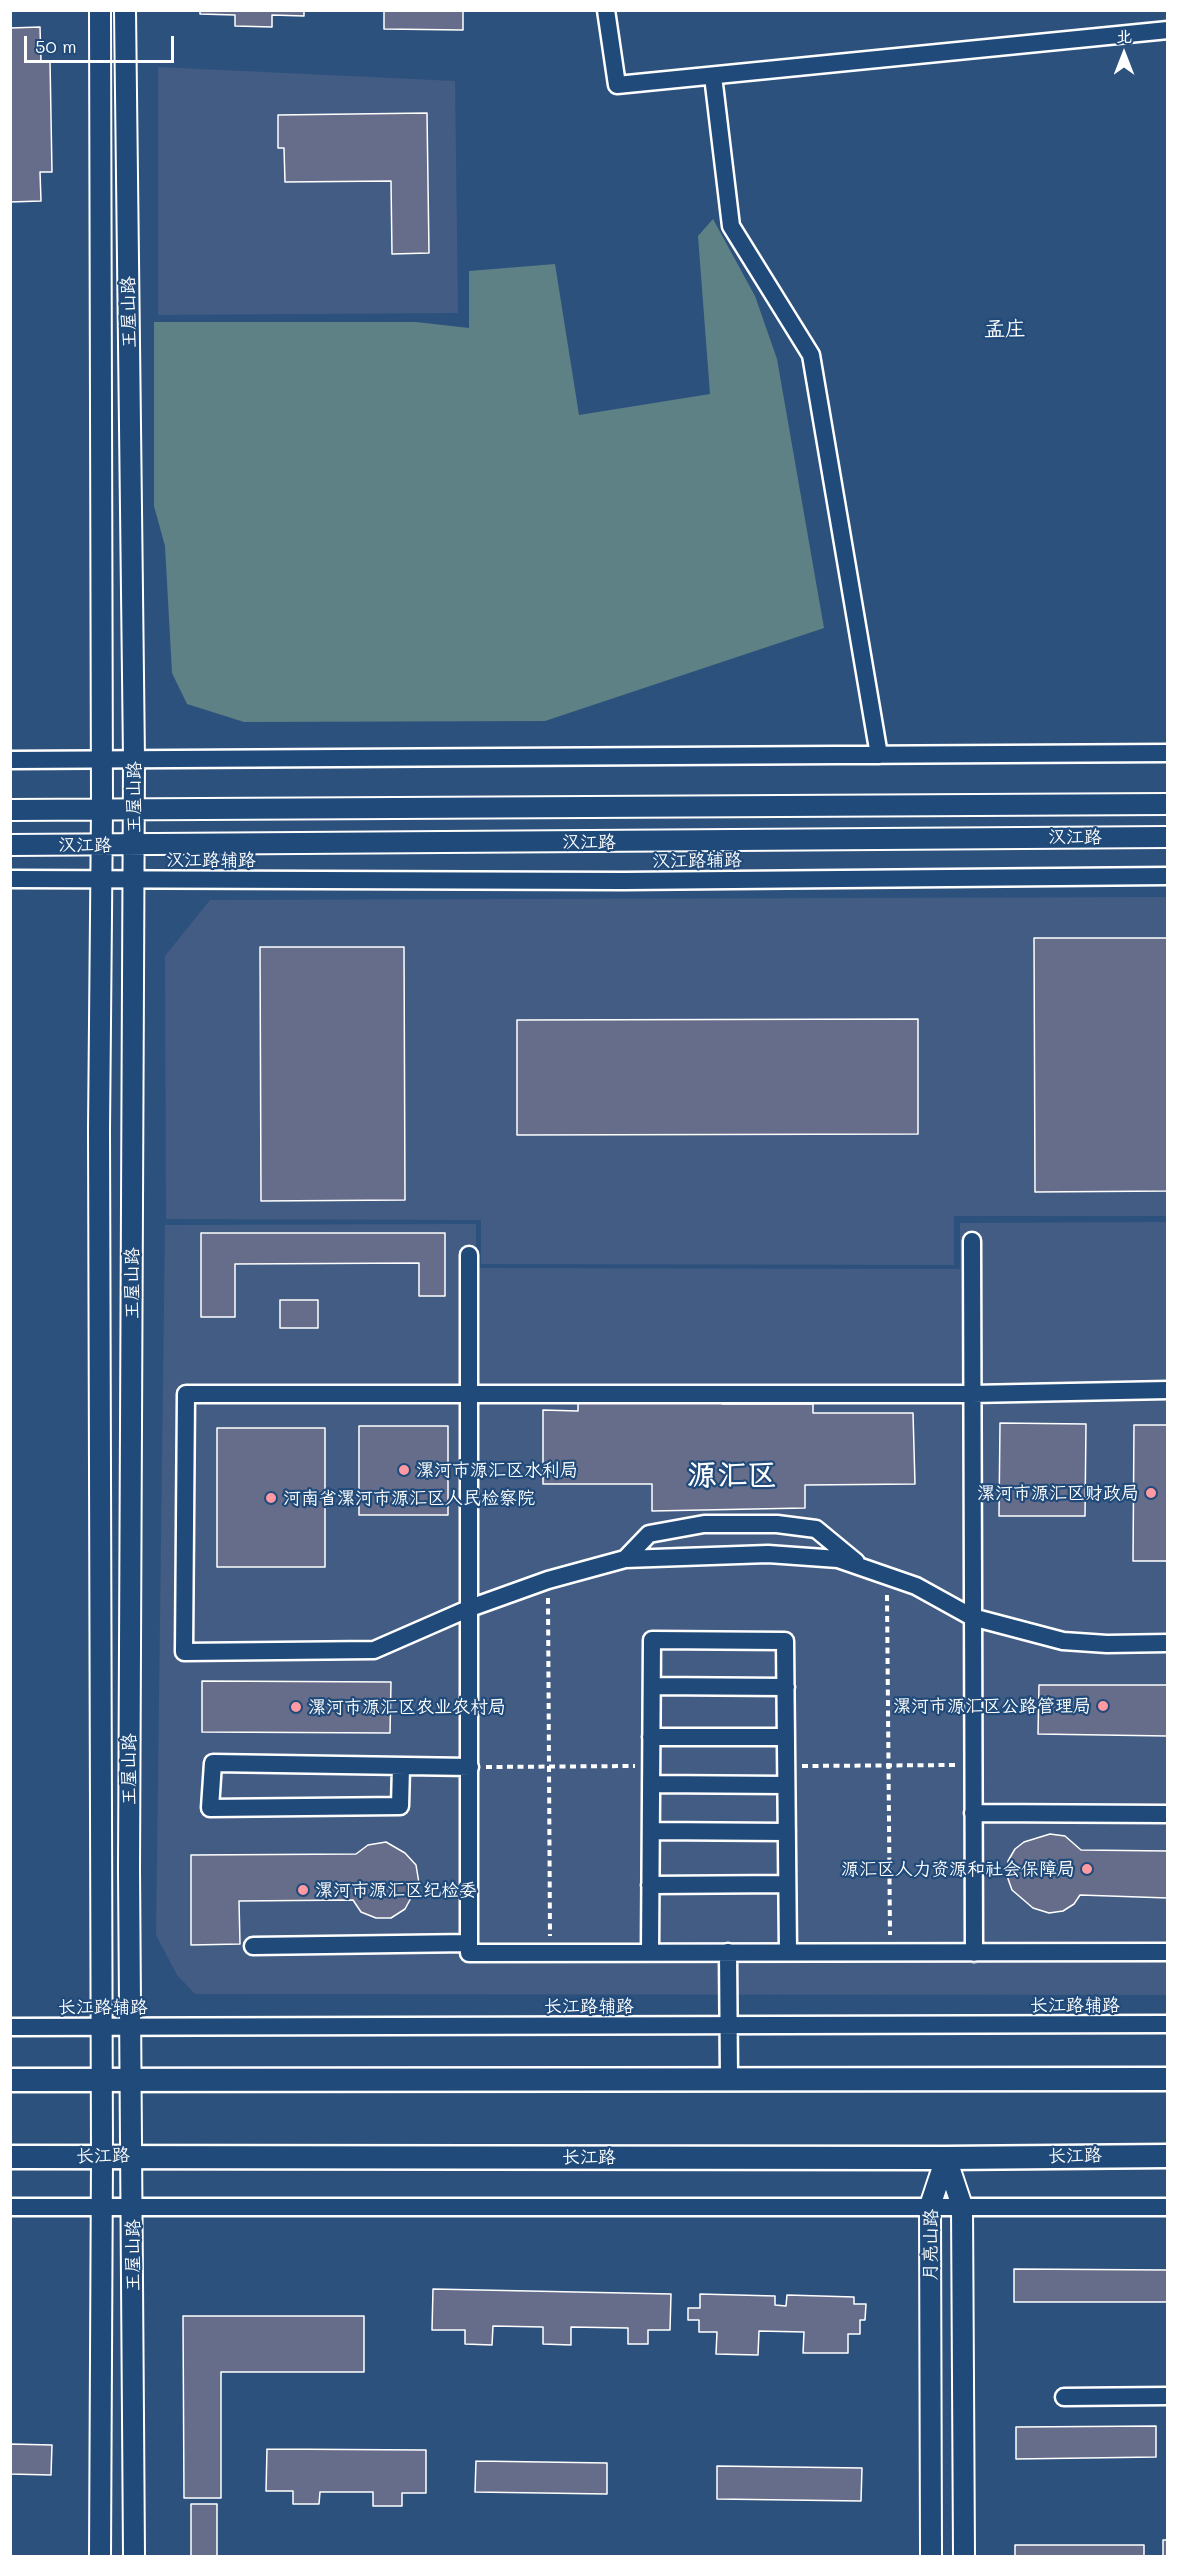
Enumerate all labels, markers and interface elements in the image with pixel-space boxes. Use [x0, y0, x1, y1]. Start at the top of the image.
scale bar [27, 24, 177, 62]
north arrow [1094, 24, 1154, 84]
text: 北 [1116, 25, 1132, 46]
text: 50 m [35, 34, 77, 58]
street label: 王屋山路 [118, 276, 140, 348]
district label: 孟庄 [984, 317, 1026, 343]
street label: 王屋山路 [123, 761, 145, 833]
street label: 汉江路 [1048, 826, 1102, 848]
street label: 汉江路 [562, 831, 616, 853]
street label: 汉江路 [58, 834, 112, 856]
street label: 汉江路辅路 [166, 849, 256, 871]
street label: 汉江路辅路 [652, 849, 742, 873]
street label: 王屋山路 [121, 1247, 143, 1319]
district label: 源汇区 [687, 1458, 777, 1494]
place label: 漯河市源汇区水利局 [416, 1459, 578, 1481]
marker: 漯河市源汇区水利局 [397, 1463, 411, 1477]
place label: 漯河市源汇区财政局 [977, 1482, 1139, 1504]
marker: 漯河市源汇区财政局 [1144, 1486, 1158, 1500]
place label: 河南省漯河市源汇区人民检察院 [283, 1487, 535, 1509]
marker: 河南省漯河市源汇区人民检察院 [264, 1491, 278, 1505]
place label: 漯河市源汇区公路管理局 [893, 1695, 1091, 1717]
place label: 漯河市源汇区农业农村局 [308, 1696, 506, 1718]
marker: 漯河市源汇区公路管理局 [1096, 1699, 1110, 1713]
marker: 漯河市源汇区农业农村局 [289, 1700, 303, 1714]
street label: 王屋山路 [118, 1733, 140, 1805]
place label: 源汇区人力资源和社会保障局 [841, 1858, 1075, 1880]
marker: 源汇区人力资源和社会保障局 [1080, 1862, 1094, 1876]
place label: 漯河市源汇区纪检委 [315, 1879, 477, 1901]
marker: 漯河市源汇区纪检委 [296, 1883, 310, 1897]
street label: 长江路辅路 [1030, 1994, 1120, 2016]
street label: 长江路辅路 [544, 1995, 634, 2017]
street label: 长江路辅路 [58, 1996, 148, 2018]
street label: 长江路 [76, 2145, 130, 2167]
street label: 长江路 [1048, 2145, 1102, 2167]
street label: 长江路 [562, 2146, 616, 2168]
street label: 月亮山路 [920, 2209, 942, 2281]
street label: 王屋山路 [122, 2219, 144, 2291]

